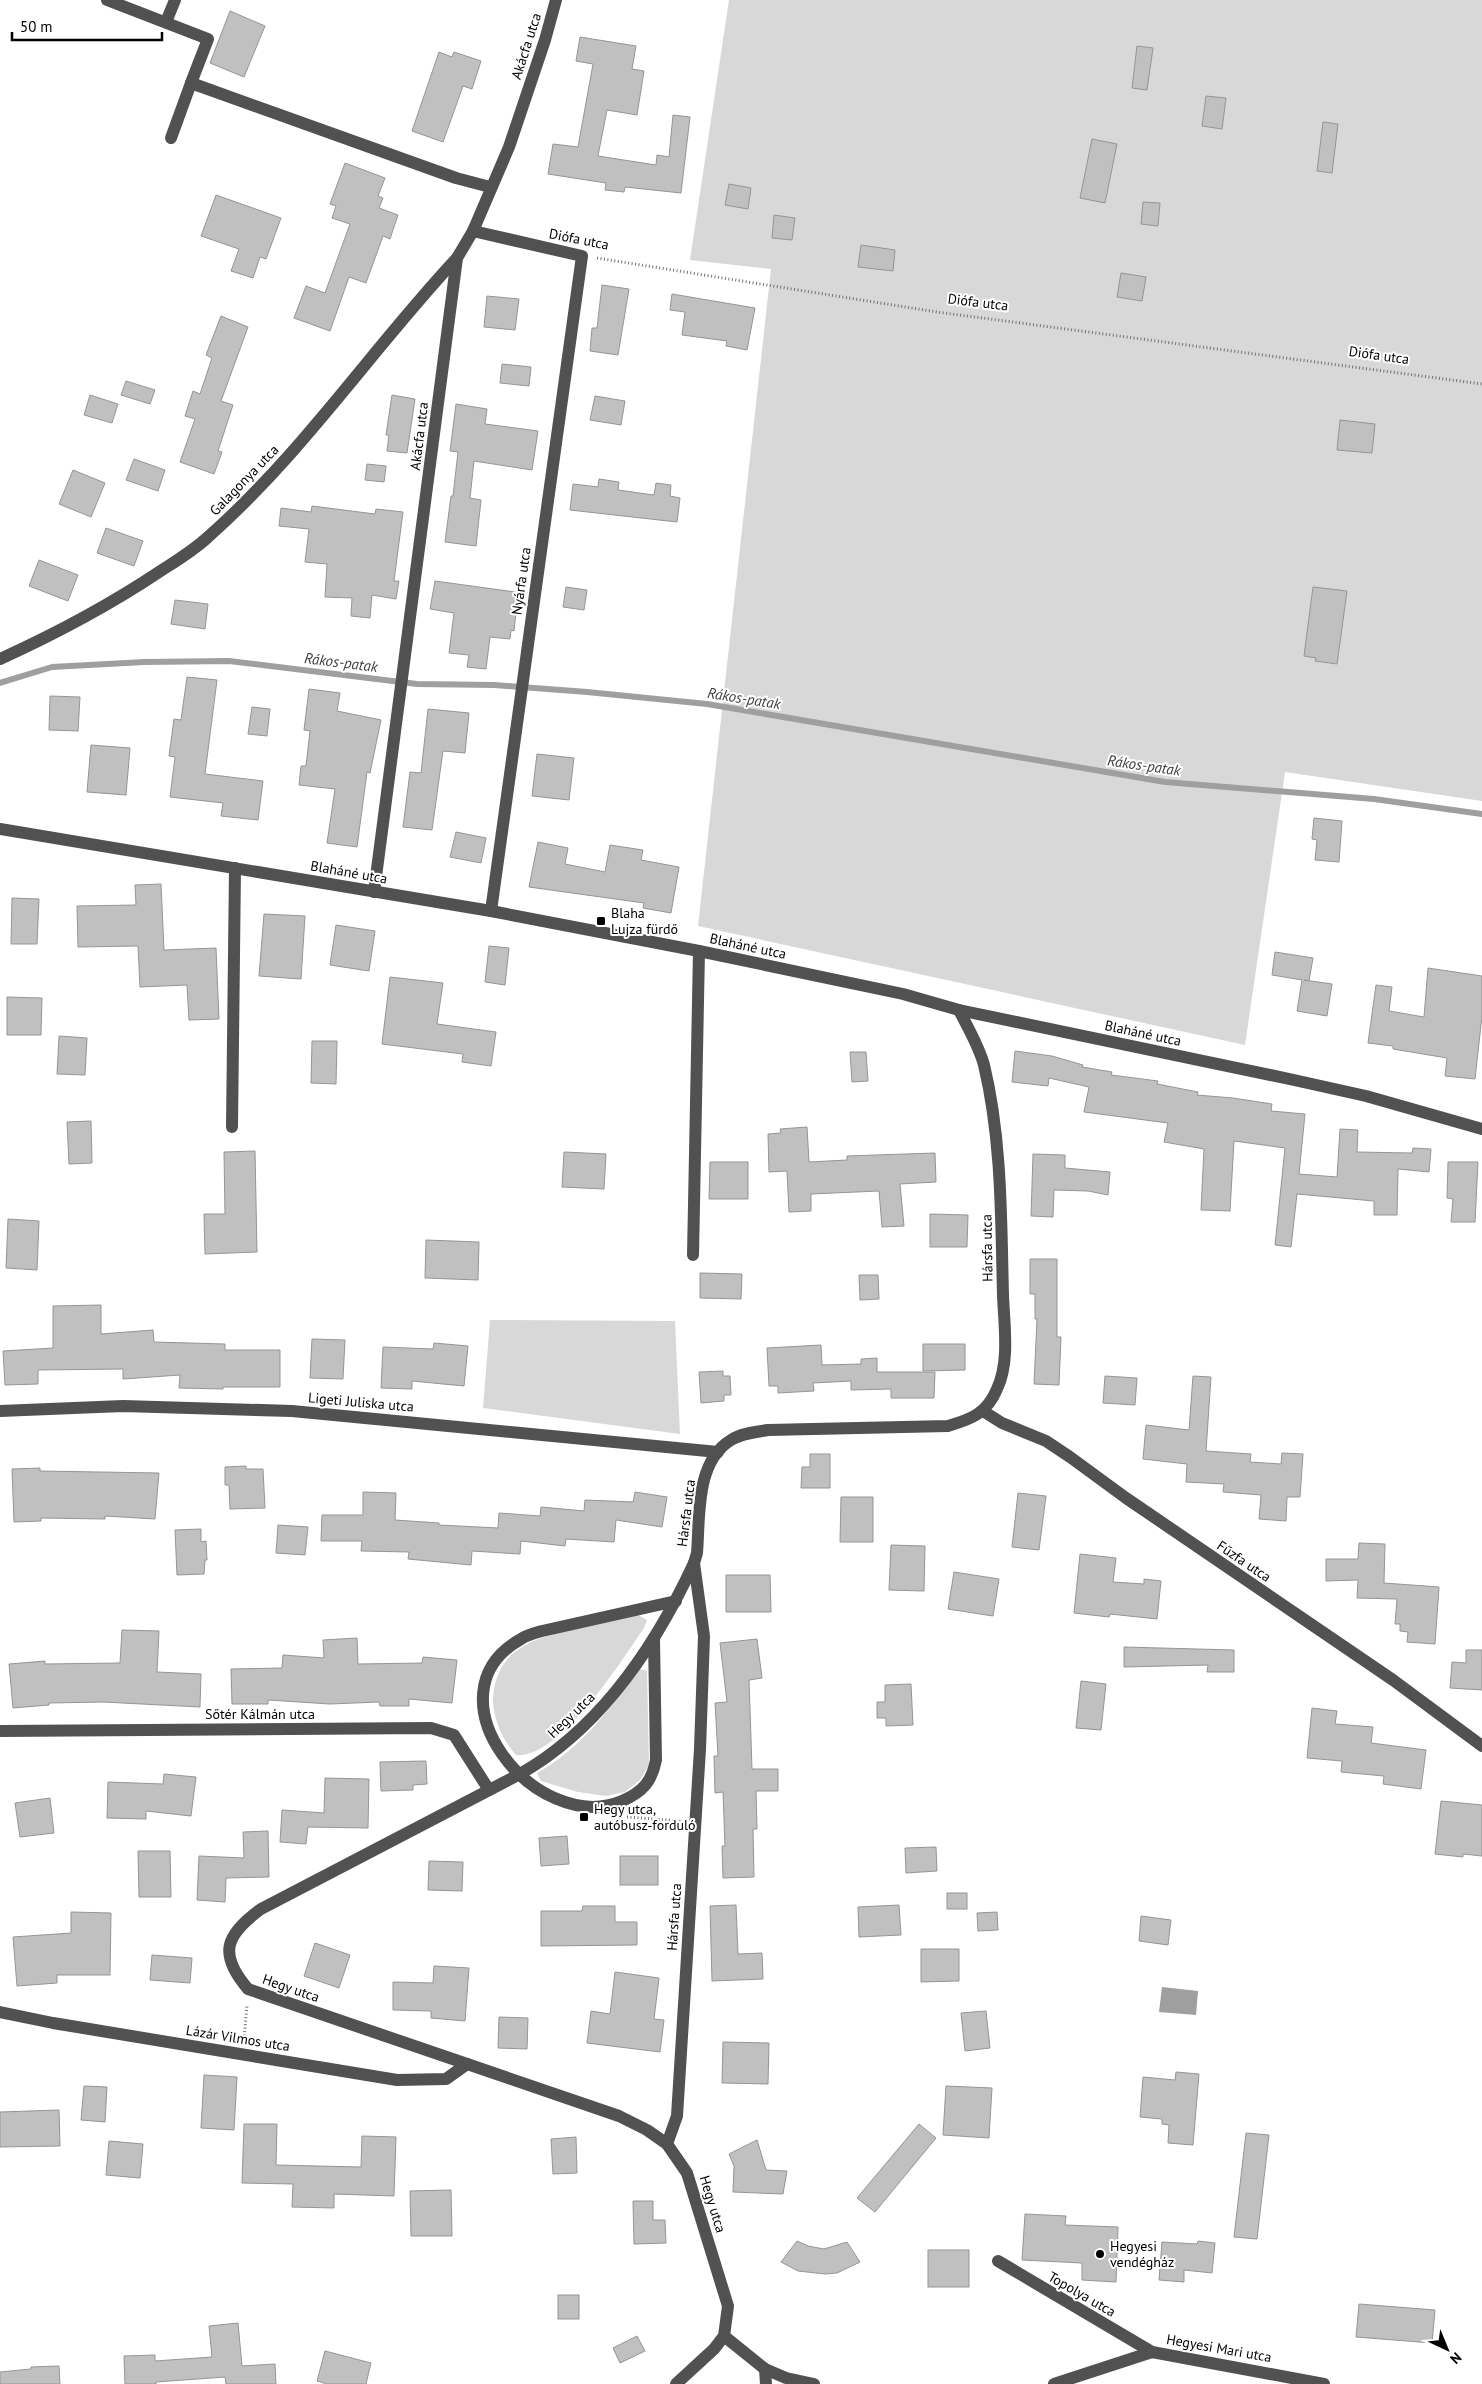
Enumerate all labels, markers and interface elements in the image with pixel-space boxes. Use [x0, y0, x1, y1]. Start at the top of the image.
scale bar [12, 10, 162, 42]
street label: Akácfa utca [507, 11, 545, 81]
text: 50 m [20, 17, 53, 36]
street label: Diófa utca [547, 224, 611, 254]
street label: Diófa utca [947, 289, 1009, 315]
street label: Diófa utca [1348, 342, 1410, 368]
street label: Akácfa utca [406, 401, 432, 471]
street label: Galagonya utca [206, 441, 282, 519]
street label: Nyárfa utca [507, 546, 535, 616]
water label: Rákos-patak [303, 648, 380, 676]
water label: Rákos-patak [706, 683, 783, 713]
water label: Rákos-patak [1106, 750, 1183, 780]
street label: Blaháné utca [309, 856, 389, 888]
place label: Blaha Lujza fürdő [611, 904, 678, 938]
marker: Blaha Lujza fürdő [595, 915, 607, 927]
street label: Blaháné utca [708, 929, 788, 963]
street label: Blaháné utca [1103, 1016, 1183, 1050]
street label: Hársfa utca [977, 1214, 997, 1282]
street label: Ligeti Juliska utca [307, 1388, 415, 1416]
street label: Hársfa utca [673, 1478, 699, 1548]
street label: Fűzfa utca [1213, 1536, 1275, 1586]
street label: Hegy utca [544, 1688, 599, 1742]
street label: Sőtér Kálmán utca [205, 1705, 315, 1723]
place label: Hegy utca, autóbusz-forduló [594, 1800, 696, 1834]
marker: Hegy utca, autóbusz-forduló [578, 1811, 590, 1823]
street label: Hársfa utca [663, 1883, 685, 1951]
street label: Hegy utca [260, 1970, 322, 2006]
street label: Lázár Vilmos utca [185, 2021, 291, 2055]
street label: Hegy utca [696, 2173, 730, 2235]
place label: Hegyesi vendégház [1110, 2237, 1174, 2271]
marker: Hegyesi vendégház [1094, 2248, 1106, 2260]
street label: Topolya utca [1045, 2267, 1119, 2321]
north arrow [1422, 2324, 1472, 2374]
street label: Hegyesi Mari utca [1165, 2330, 1273, 2366]
text: N [1446, 2349, 1466, 2368]

